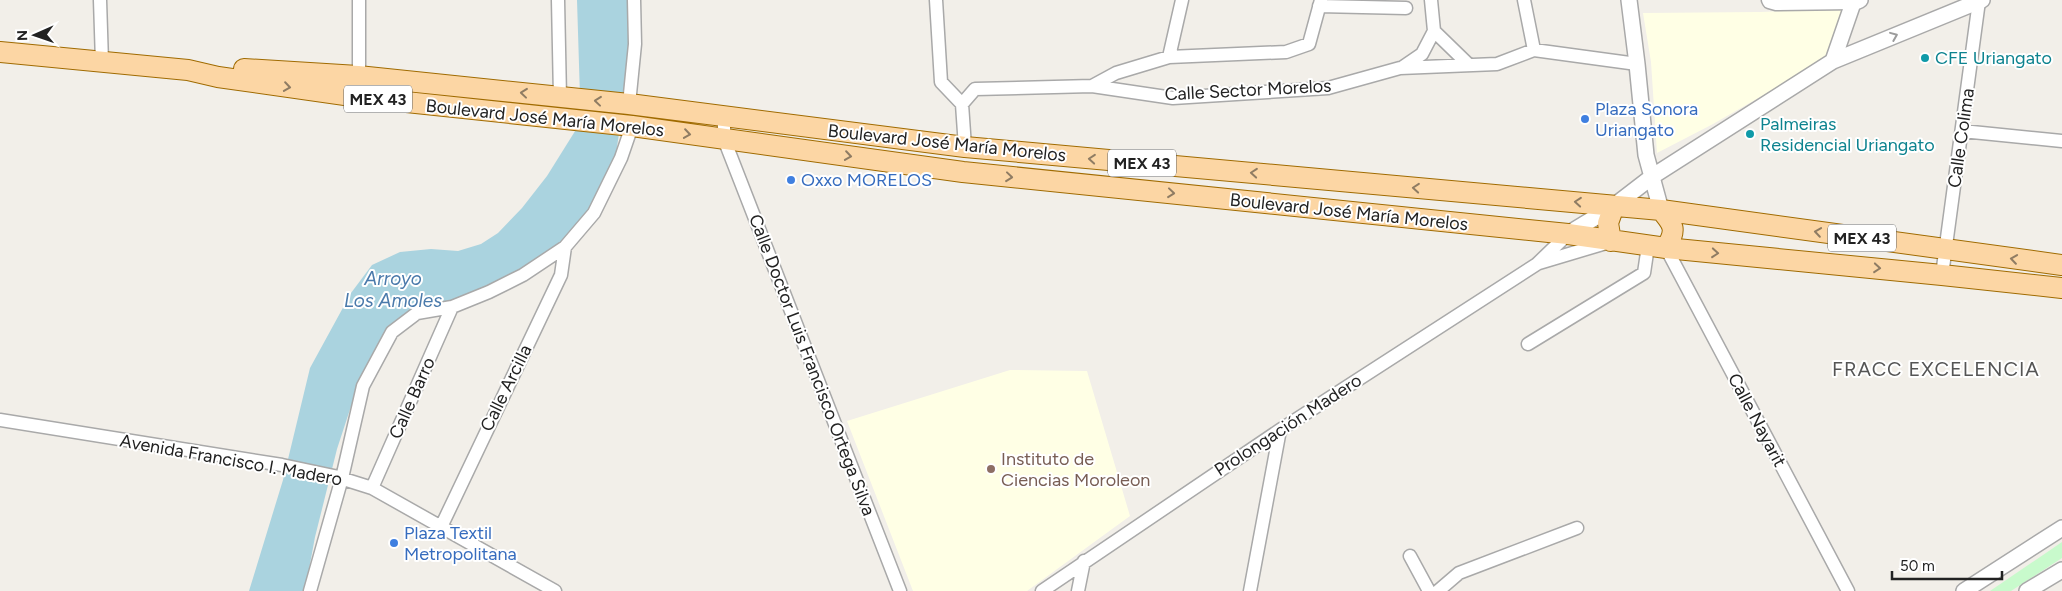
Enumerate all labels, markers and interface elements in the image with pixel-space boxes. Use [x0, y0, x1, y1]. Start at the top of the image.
north arrow [10, 10, 60, 60]
text: N [14, 30, 31, 41]
one-way arrow [1889, 32, 1898, 42]
place label: CFE Uriangato [1935, 47, 2052, 69]
marker: CFE Uriangato [1919, 52, 1931, 64]
street label: Calle Sector Morelos [1164, 75, 1332, 105]
one-way arrow [284, 81, 292, 92]
road number: MEX 43 [344, 86, 412, 112]
street label: Calle Colima [1943, 87, 1979, 189]
one-way arrow [519, 88, 527, 99]
street label: Boulevard José María Morelos [425, 95, 665, 141]
one-way arrow [594, 96, 602, 107]
place label: Plaza Sonora Uriangato [1595, 98, 1698, 141]
marker: Plaza Sonora Uriangato [1579, 113, 1591, 125]
place label: Palmeiras Residencial Uriangato [1760, 113, 1935, 156]
street label: Boulevard José María Morelos [827, 120, 1067, 166]
one-way arrow [683, 128, 691, 139]
marker: Palmeiras Residencial Uriangato [1744, 128, 1756, 140]
one-way arrow [844, 150, 852, 161]
road number: MEX 43 [1108, 150, 1176, 177]
one-way arrow [1088, 153, 1096, 164]
one-way arrow [1250, 168, 1258, 179]
place label: Oxxo MORELOS [801, 169, 932, 191]
one-way arrow [1005, 171, 1013, 182]
marker: Oxxo MORELOS [785, 174, 797, 186]
one-way arrow [1412, 183, 1420, 194]
one-way arrow [1167, 187, 1175, 198]
street label: Boulevard José María Morelos [1229, 189, 1469, 235]
one-way arrow [1574, 197, 1582, 208]
street label: Calle Doctor Luis Francisco Ortega Silva [744, 211, 880, 519]
road number: MEX 43 [1828, 224, 1896, 252]
one-way arrow [1814, 227, 1822, 238]
one-way arrow [1711, 247, 1719, 258]
one-way arrow [2009, 254, 2018, 264]
one-way arrow [1873, 263, 1881, 274]
water label: Arroyo Los Amoles [344, 267, 442, 312]
street label: Calle Arcilla [476, 341, 536, 435]
street label: Calle Barro [384, 354, 440, 442]
district label: FRACC EXCELENCIA [1832, 357, 2040, 381]
street label: Prolongación Madero [1210, 369, 1366, 481]
street label: Calle Nayarit [1723, 369, 1791, 471]
street label: Avenida Francisco I. Madero [118, 430, 344, 490]
place label: Instituto de Ciencias Moroleon [1001, 448, 1150, 491]
marker: Instituto de Ciencias Moroleon [985, 463, 997, 475]
place label: Plaza Textil Metropolitana [404, 522, 517, 565]
marker: Plaza Textil Metropolitana [388, 537, 400, 549]
scale bar [1892, 548, 2002, 580]
text: 50 m [1900, 557, 1935, 575]

